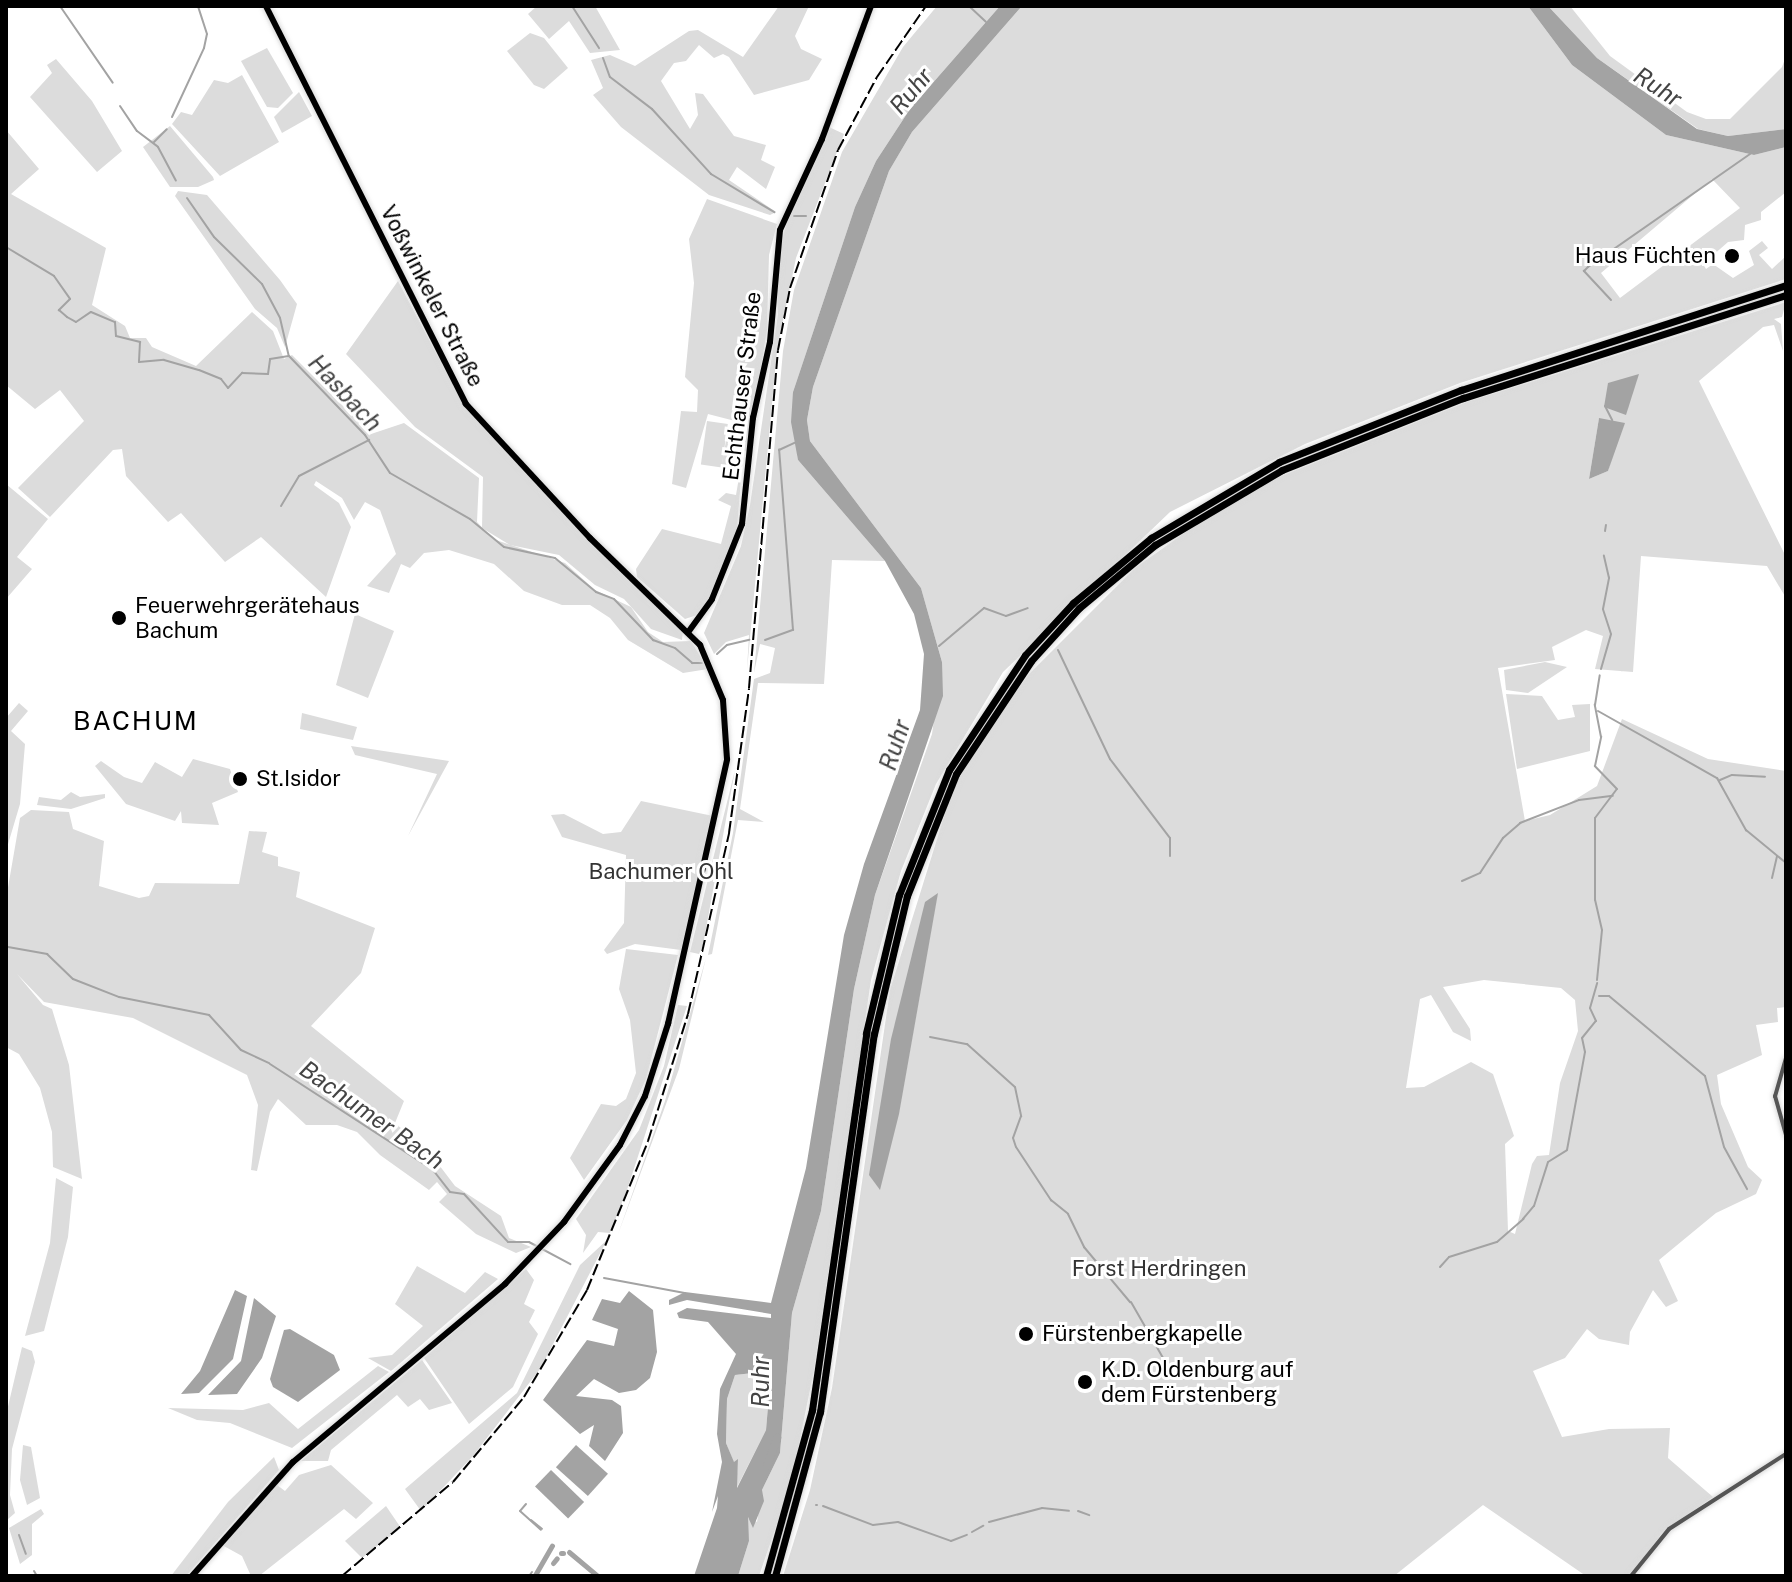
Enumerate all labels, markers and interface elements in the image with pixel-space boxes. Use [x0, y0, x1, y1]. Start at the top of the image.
water label: Ruhr [1628, 61, 1688, 113]
water label: Ruhr [883, 62, 939, 120]
street label: Voßwinkeler Straße [375, 201, 489, 391]
place label: Haus Füchten [1575, 243, 1716, 269]
marker: Haus Füchten [1723, 247, 1741, 265]
street label: Echthauser Straße [717, 290, 767, 482]
water label: Hasbach [302, 349, 388, 437]
place label: Feuerwehrgerätehaus Bachum [135, 592, 360, 644]
marker: Feuerwehrgerätehaus Bachum [110, 609, 128, 627]
district label: BACHUM [73, 705, 199, 737]
water label: Ruhr [873, 716, 917, 774]
place label: St.Isidor [256, 766, 341, 792]
marker: St.Isidor [231, 770, 249, 788]
park label: Bachumer Ohl [588, 859, 734, 885]
water label: Bachumer Bach [294, 1054, 450, 1176]
park label: Forst Herdringen [1072, 1256, 1246, 1282]
place label: Fürstenbergkapelle [1042, 1321, 1243, 1347]
marker: Fürstenbergkapelle [1017, 1325, 1035, 1343]
water label: Ruhr [747, 1356, 775, 1408]
place label: K.D. Oldenburg auf dem Fürstenberg [1101, 1356, 1294, 1408]
marker: K.D. Oldenburg auf dem Fürstenberg [1076, 1373, 1094, 1391]

